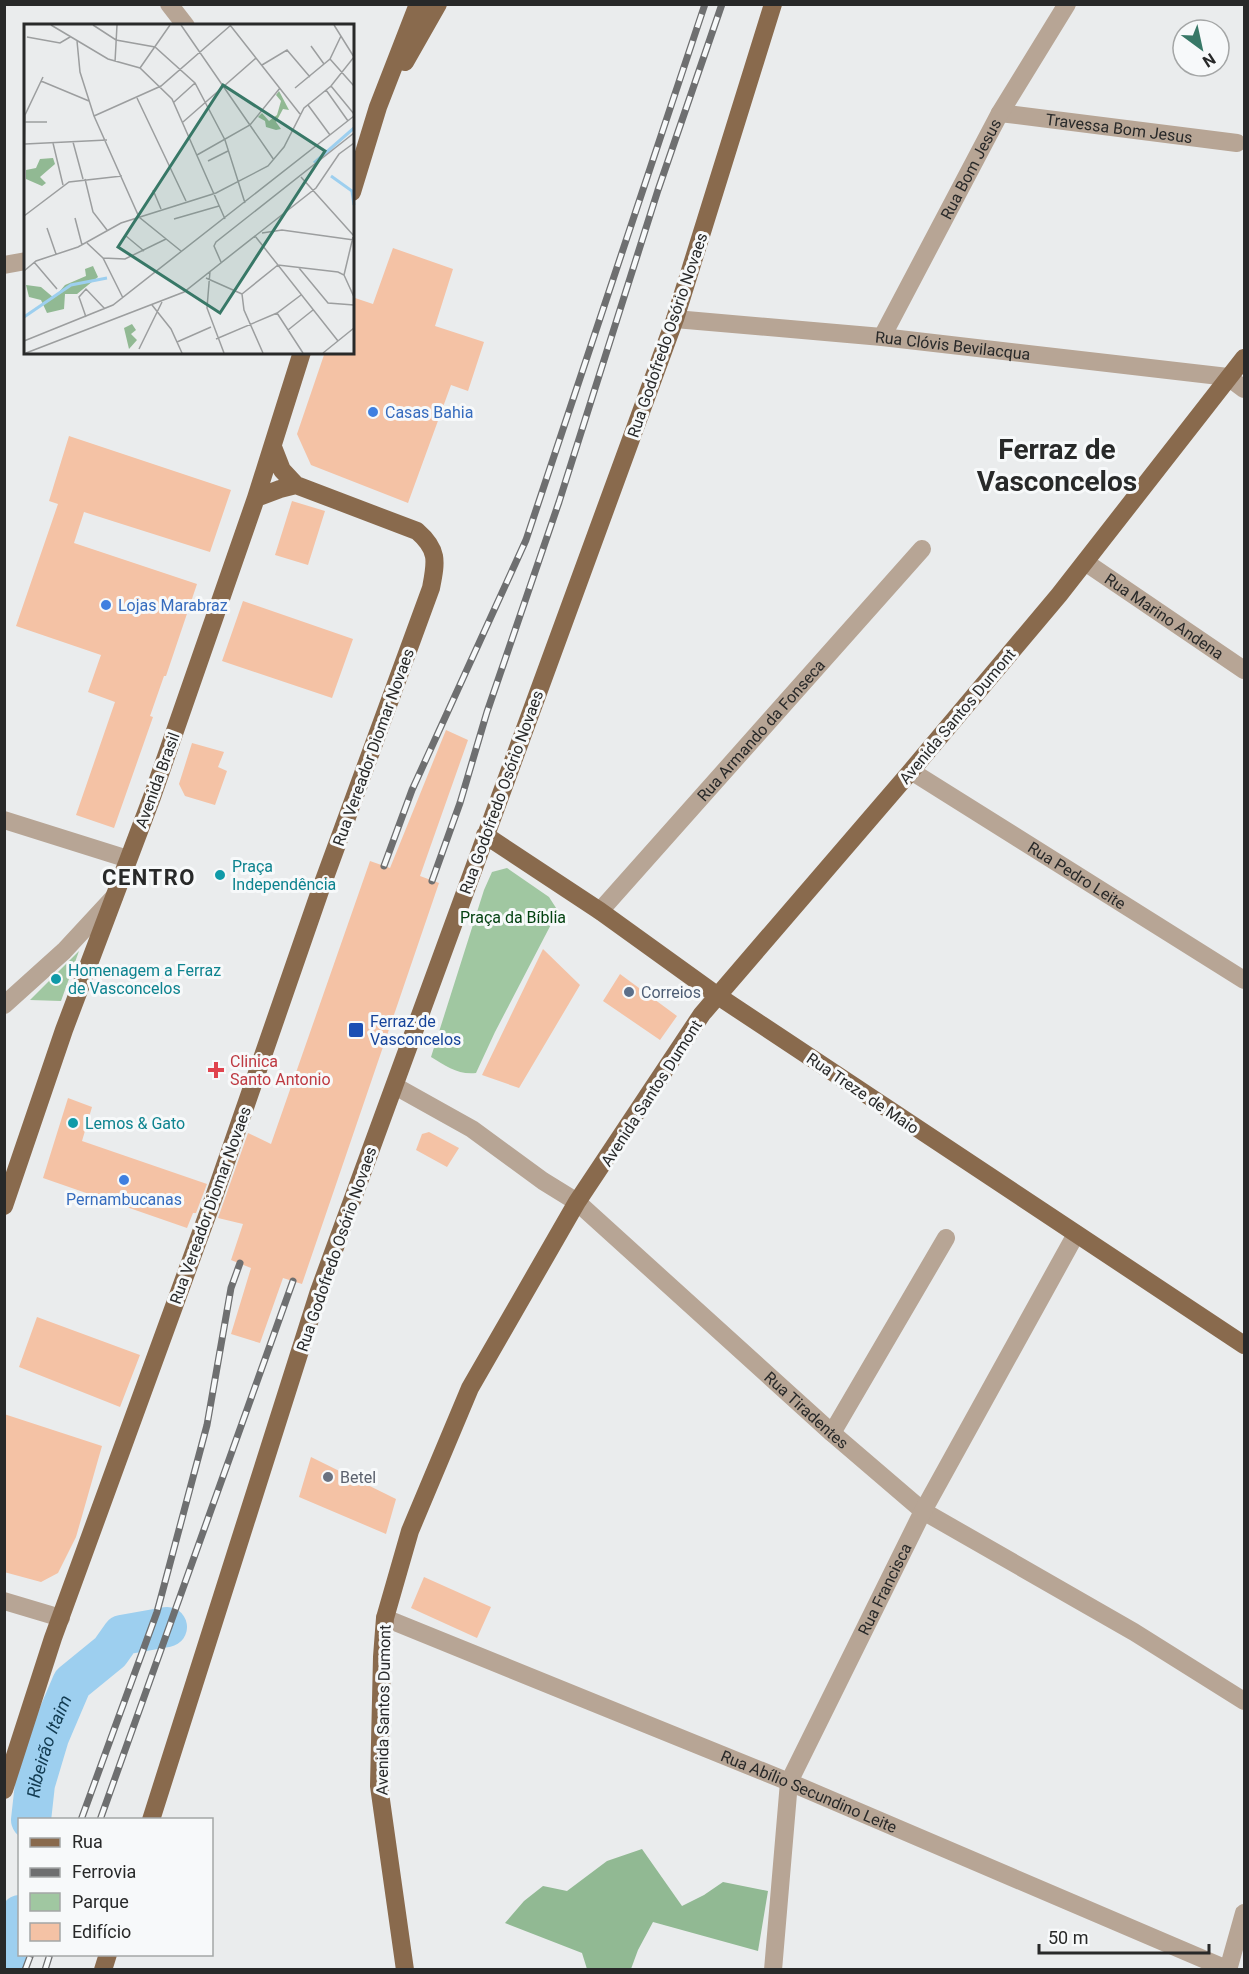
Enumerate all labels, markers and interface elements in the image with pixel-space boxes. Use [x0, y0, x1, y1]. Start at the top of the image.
north arrow [1171, 18, 1231, 78]
inset map [24, 24, 354, 354]
text: N [1199, 49, 1219, 71]
street label: Travessa Bom Jesus [1044, 110, 1193, 147]
street label: Rua Bom Jesus [937, 116, 1005, 223]
street label: Rua Godofredo Osório Novaes [623, 230, 711, 440]
street label: Rua Clóvis Bevilacqua [874, 327, 1031, 364]
place label: Casas Bahia [385, 403, 473, 422]
marker: Casas Bahia [366, 405, 380, 419]
district label: Ferraz de Vasconcelos [977, 433, 1137, 498]
street label: Rua Marino Andena [1101, 569, 1227, 663]
place label: Lojas Marabraz [118, 596, 228, 615]
marker: Lojas Marabraz [99, 598, 113, 612]
street label: Avenida Santos Dumont [895, 645, 1019, 788]
street label: Rua Vereador Diomar Novaes [329, 646, 418, 849]
street label: Rua Armando da Fonseca [693, 656, 829, 805]
street label: Rua Godofredo Osório Novaes [456, 688, 547, 897]
street label: Avenida Brasil [131, 730, 184, 831]
street label: Rua Pedro Leite [1024, 838, 1129, 913]
place label: Praça Independência [232, 857, 336, 894]
district label: CENTRO [102, 865, 196, 890]
marker: Praça Independência [213, 868, 227, 882]
park label: Praça da Bíblia [460, 908, 566, 927]
place label: Homenagem a Ferraz de Vasconcelos [68, 961, 221, 998]
marker: Homenagem a Ferraz de Vasconcelos [49, 972, 63, 986]
place label: Correios [641, 983, 701, 1002]
marker: Correios [622, 985, 636, 999]
place label: Ferraz de Vasconcelos [370, 1012, 461, 1049]
street label: Avenida Santos Dumont [597, 1017, 706, 1170]
marker: Ferraz de Vasconcelos [347, 1021, 365, 1039]
street label: Rua Treze de Maio [803, 1049, 922, 1138]
place label: Clinica Santo Antonio [230, 1052, 331, 1089]
marker: Clinica Santo Antonio [207, 1061, 225, 1079]
street label: Rua Vereador Diomar Novaes [166, 1104, 255, 1307]
place label: Lemos & Gato [85, 1114, 185, 1133]
marker: Lemos & Gato [66, 1116, 80, 1130]
street label: Rua Godofredo Osório Novaes [292, 1144, 380, 1354]
marker: Pernambucanas [117, 1173, 131, 1187]
place label: Pernambucanas [66, 1190, 182, 1209]
street label: Rua Tiradentes [760, 1368, 852, 1453]
place label: Betel [340, 1468, 376, 1487]
marker: Betel [321, 1470, 335, 1484]
street label: Rua Francisca [854, 1540, 916, 1638]
street label: Avenida Santos Dumont [373, 1625, 394, 1795]
water label: Ribeirão Itaim [23, 1692, 76, 1799]
street label: Rua Abílio Secundino Leite [718, 1746, 900, 1837]
legend [18, 1818, 213, 1956]
text: Rua [72, 1831, 103, 1852]
text: Ferrovia [72, 1861, 136, 1882]
text: Parque [72, 1891, 129, 1912]
scale bar [1039, 1917, 1208, 1955]
text: Edifício [72, 1921, 131, 1942]
text: 50 m [1048, 1927, 1088, 1948]

